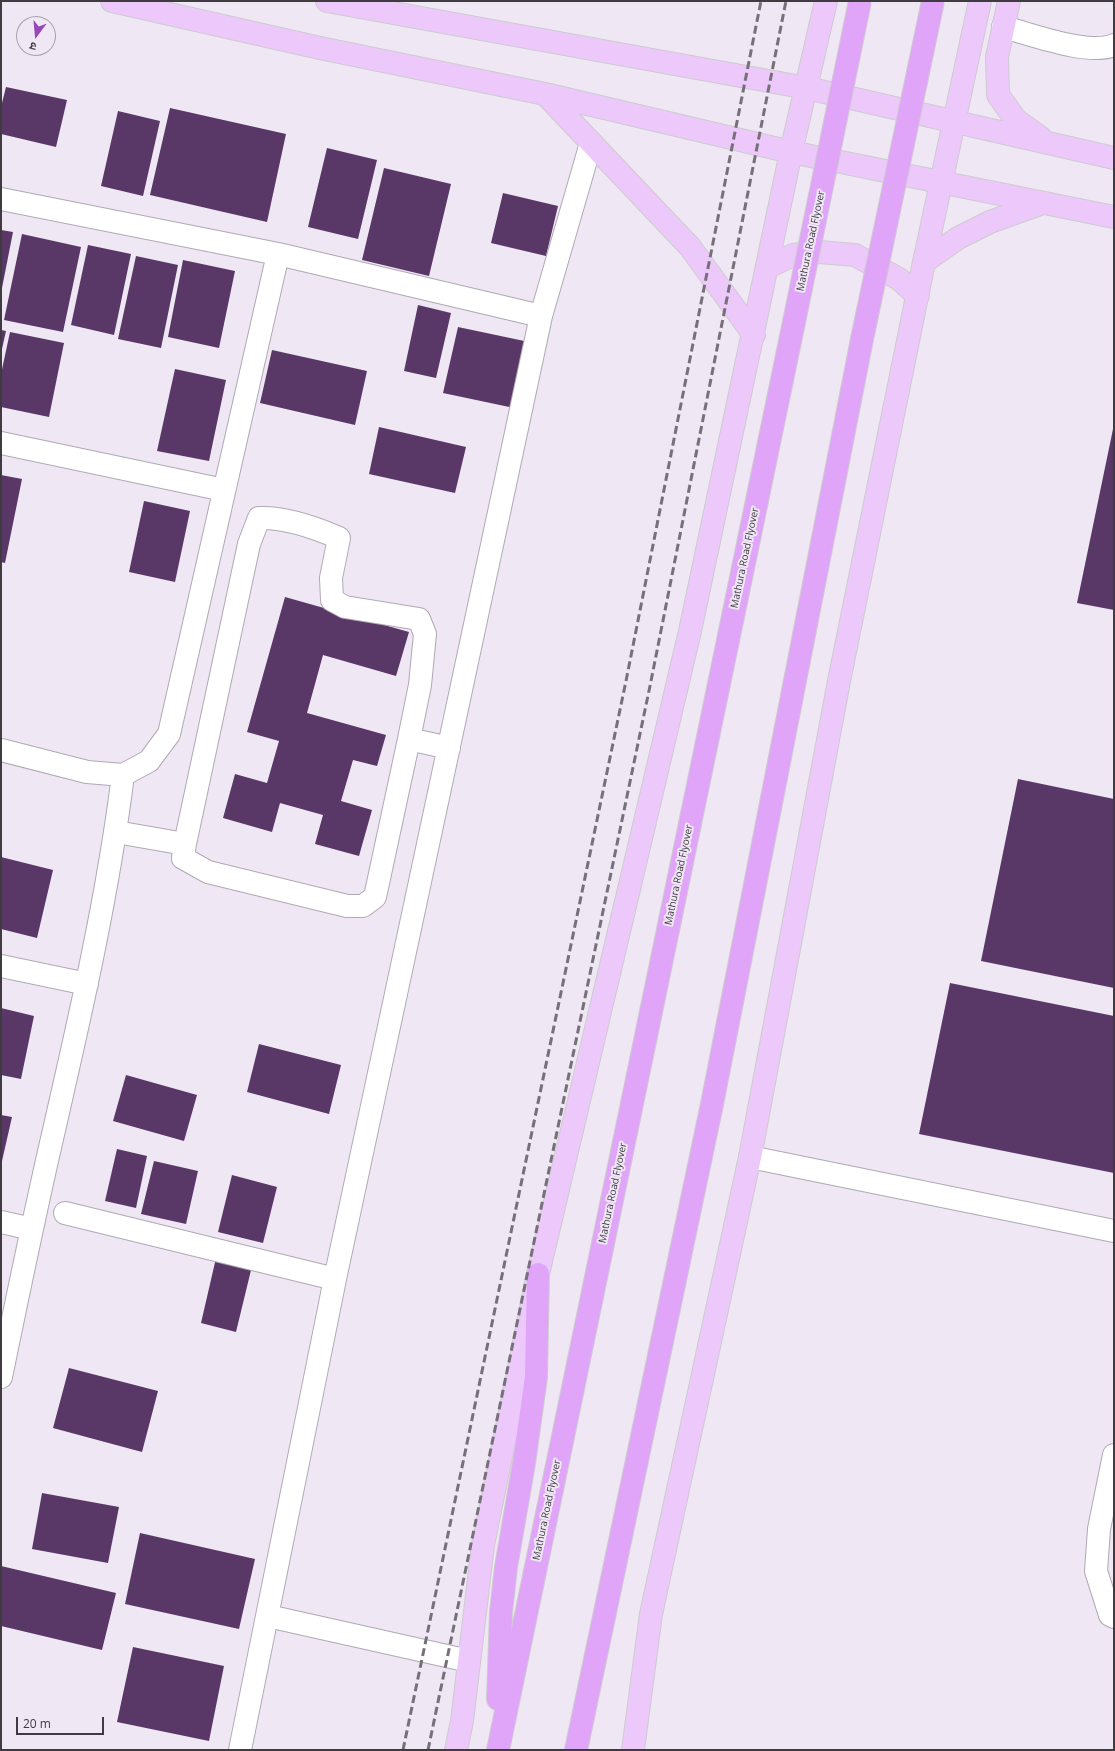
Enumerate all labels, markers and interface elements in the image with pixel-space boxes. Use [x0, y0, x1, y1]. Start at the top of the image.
north arrow [16, 16, 56, 56]
text: उ [28, 39, 38, 55]
street label: Mathura Road Flyover [794, 190, 828, 292]
street label: Mathura Road Flyover [728, 507, 762, 609]
street label: Mathura Road Flyover [662, 824, 696, 926]
street label: Mathura Road Flyover [596, 1142, 630, 1244]
street label: Mathura Road Flyover [530, 1459, 564, 1561]
scale bar [18, 1709, 106, 1735]
text: 20 m [23, 1715, 51, 1732]

